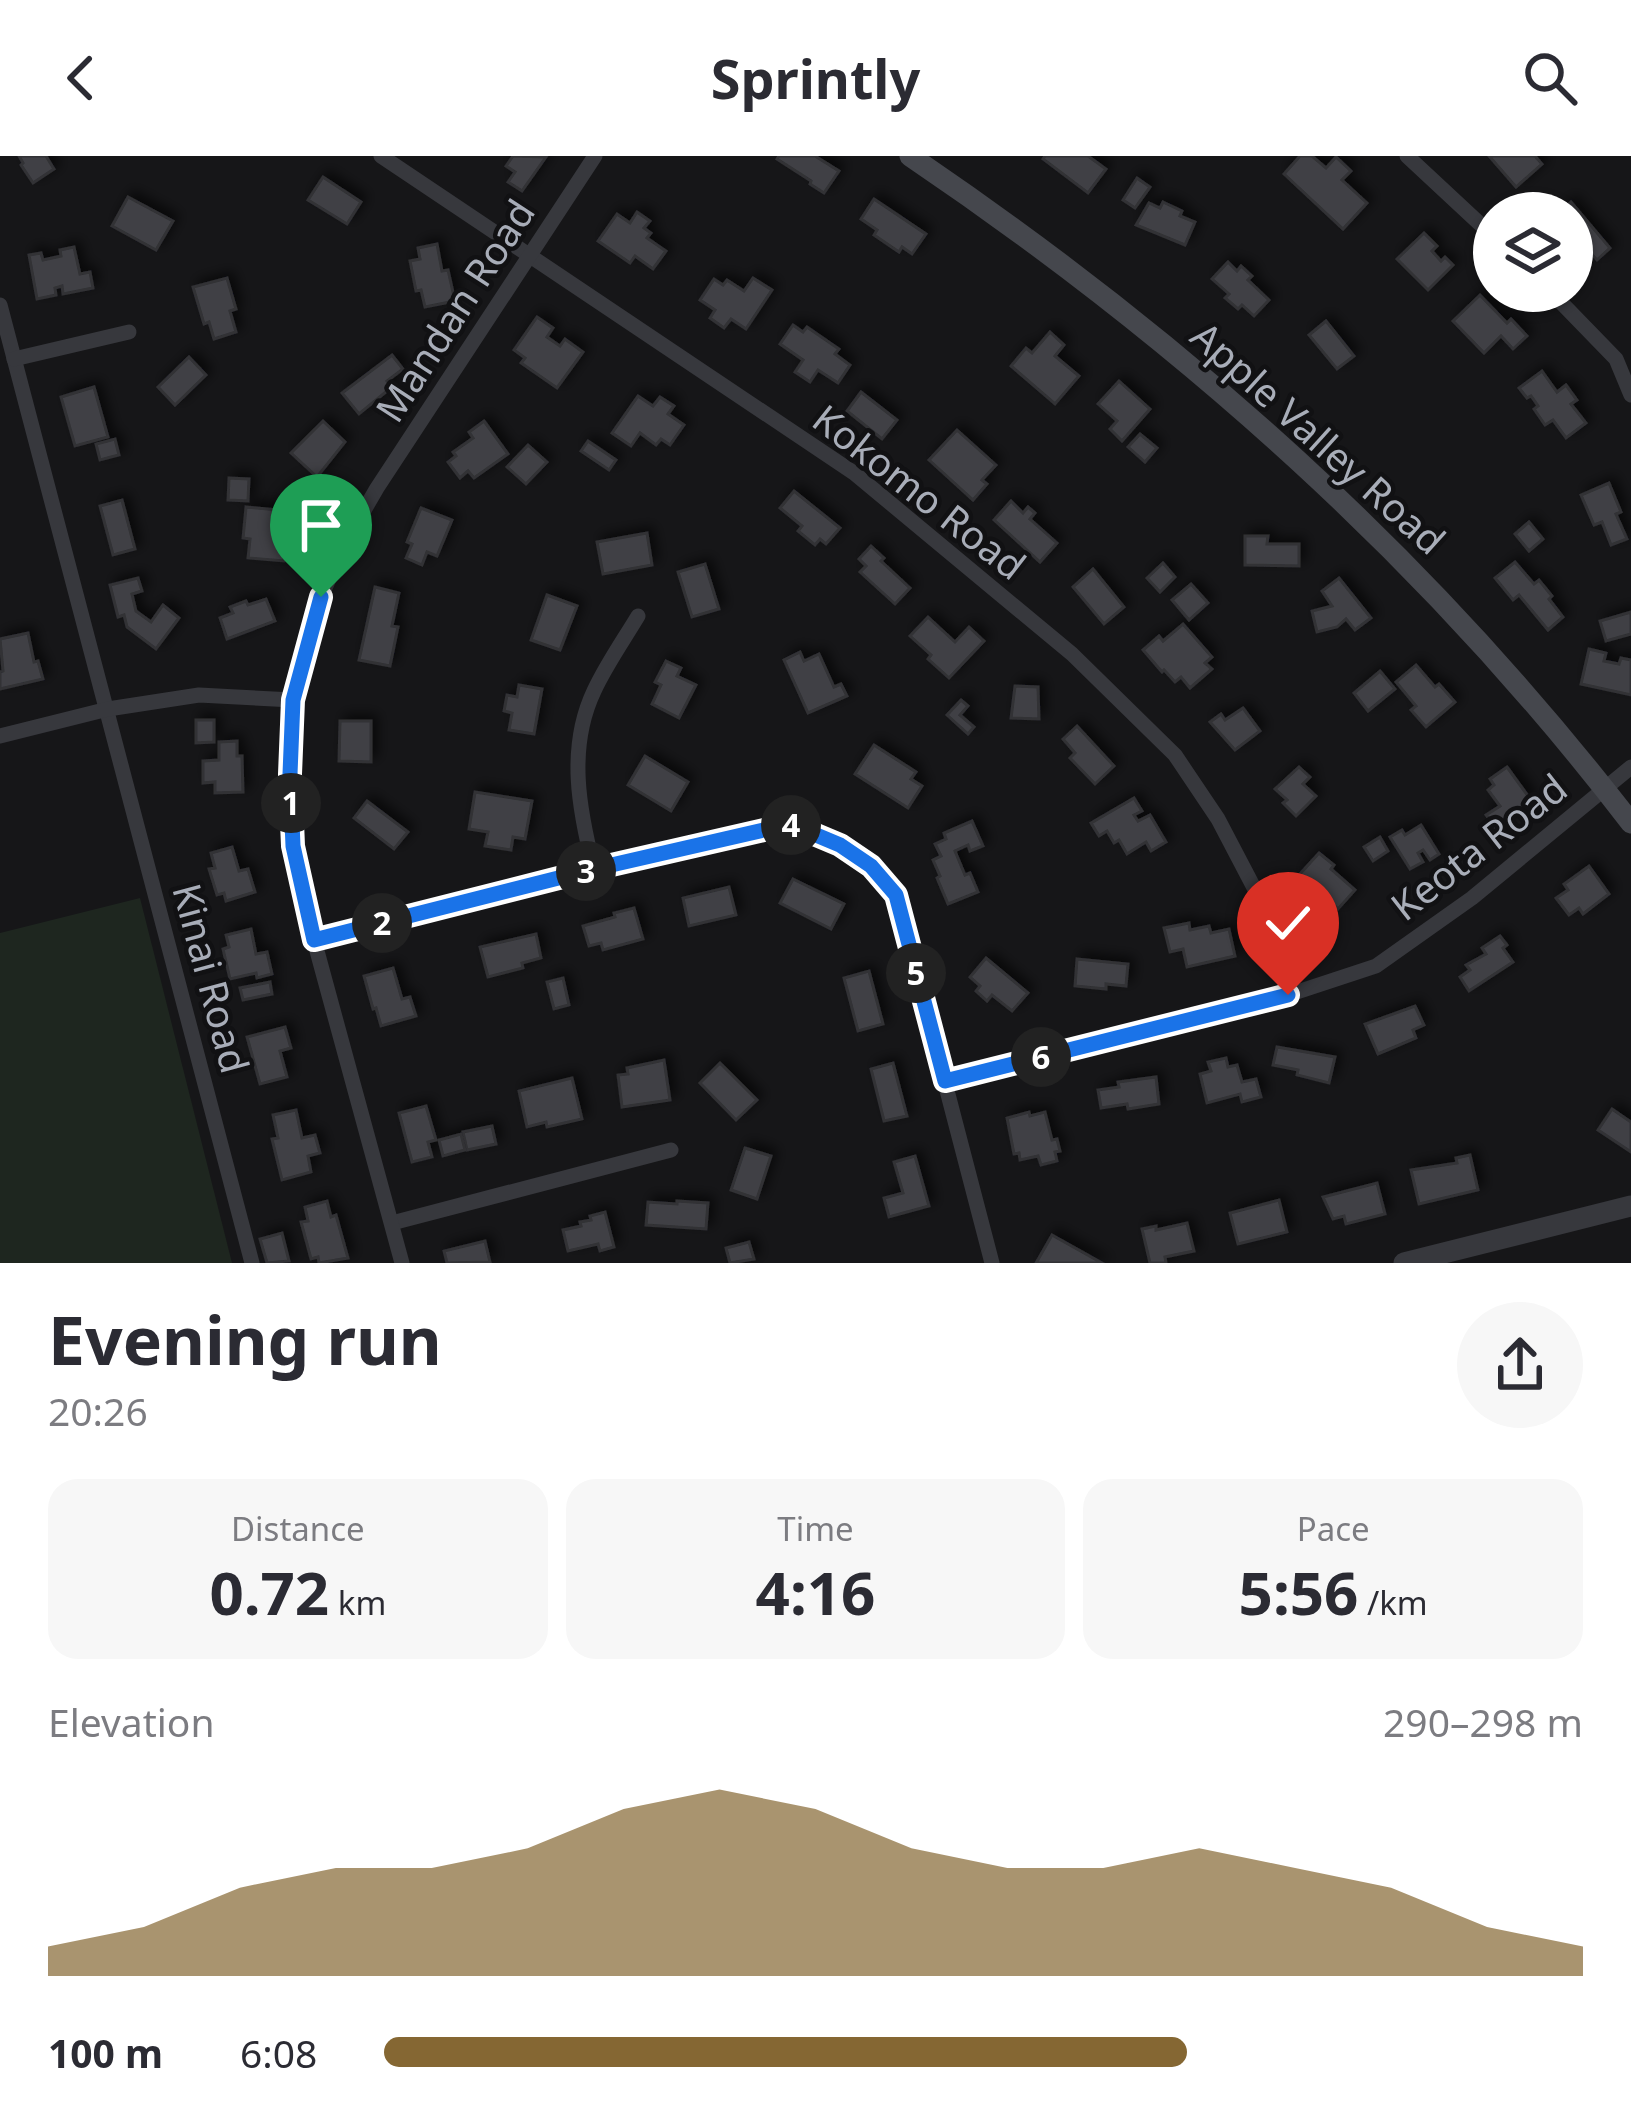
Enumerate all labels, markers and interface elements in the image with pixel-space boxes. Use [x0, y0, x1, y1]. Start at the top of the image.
text: Sprintly [711, 41, 920, 115]
icon: back [48, 45, 114, 111]
icon: search [1517, 45, 1583, 111]
street label: Mandan Road [362, 189, 546, 431]
map controls [1473, 192, 1593, 312]
button: layers [1473, 192, 1593, 312]
street label: Apple Valley Road [1181, 309, 1457, 565]
street label: Kokomo Road [803, 391, 1037, 591]
pin [270, 474, 372, 597]
icon: arrive [288, 492, 354, 558]
street label: Keota Road [1379, 761, 1577, 931]
pin: 1 [261, 773, 321, 833]
text: 1 [282, 780, 300, 825]
pin: 4 [761, 795, 821, 855]
text: 4 [782, 802, 800, 847]
pin: 3 [556, 841, 616, 901]
text: 3 [577, 848, 595, 893]
pin [1237, 872, 1339, 995]
street label: Kinai Road [161, 877, 263, 1079]
icon: check [1255, 890, 1321, 956]
pin: 2 [352, 893, 412, 953]
text: 2 [373, 900, 391, 945]
pin: 5 [886, 943, 946, 1003]
text: 5 [907, 950, 925, 995]
pin: 6 [1011, 1027, 1071, 1087]
text: 6 [1032, 1034, 1050, 1079]
text: Evening run [48, 1294, 442, 1384]
button: share [1457, 1302, 1583, 1428]
text: 20:26 [48, 1384, 148, 1437]
text: Distance [231, 1506, 365, 1551]
text: Time [777, 1506, 854, 1551]
text: Pace [1297, 1506, 1370, 1551]
text: 0.72 [209, 1551, 329, 1633]
text: 4:16 [756, 1551, 875, 1633]
text: 5:56 [1239, 1551, 1358, 1633]
text: km [329, 1580, 386, 1625]
text: /km [1358, 1580, 1428, 1625]
text: Elevation [48, 1695, 215, 1748]
text: 290–298 m [1383, 1695, 1583, 1748]
text: 100 m [48, 2026, 163, 2079]
text: 6:08 [240, 2026, 317, 2079]

